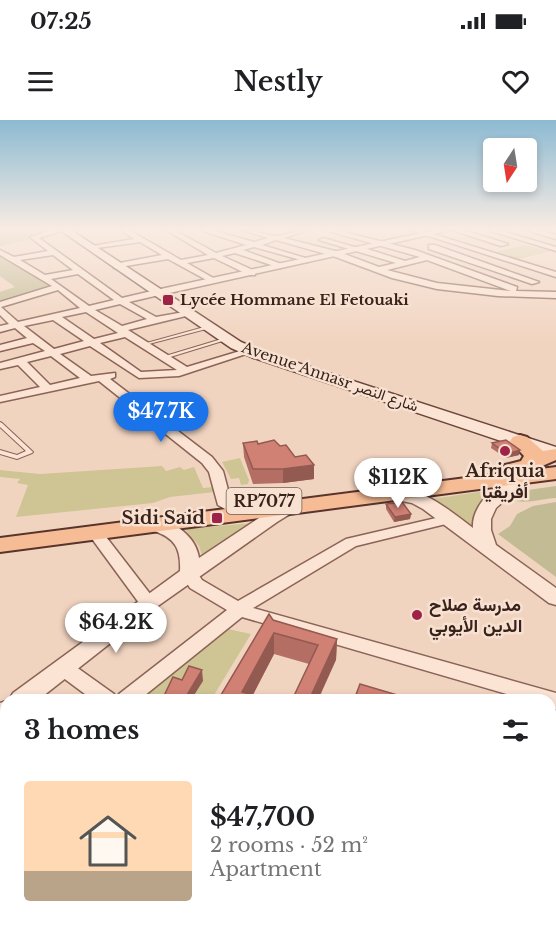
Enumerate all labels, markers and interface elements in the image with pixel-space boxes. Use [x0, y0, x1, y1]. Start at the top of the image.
text: 07:25 [30, 8, 92, 35]
icon: menu [24, 65, 57, 98]
text: Nestly [233, 65, 323, 98]
icon: heart [499, 65, 532, 98]
north arrow [483, 138, 537, 192]
map controls [483, 138, 537, 192]
place label: Lycée Hommane El Fetouaki [180, 290, 409, 309]
marker: Lycée Hommane El Fetouaki [161, 293, 175, 307]
street label: Avenue Annasr شارع النصر [238, 337, 421, 418]
pin: $47.7K [112, 392, 210, 443]
text: $47.7K [127, 399, 195, 423]
marker: Afriquia أفريقيا [498, 444, 512, 458]
pin: $112K [356, 458, 440, 509]
place label: Afriquia أفريقيا [464, 460, 546, 503]
text: $112K [368, 465, 428, 489]
road number: RP7077 [226, 488, 302, 514]
place label: Sidi Said [122, 507, 206, 529]
marker: Sidi Said [210, 511, 224, 525]
place label: مدرسة صلاح الدين الأيوبي [429, 594, 522, 641]
pin: $64.2K [67, 603, 165, 654]
marker: مدرسة صلاح الدين الأيوبي [410, 608, 424, 622]
text: $64.2K [79, 610, 153, 634]
text: 3 homes [24, 714, 139, 746]
icon: filters [499, 714, 532, 747]
text: $47,700 [210, 801, 315, 833]
icon: home [72, 805, 144, 877]
text: 2 rooms · 52 m² [210, 833, 368, 857]
text: Apartment [210, 857, 321, 881]

